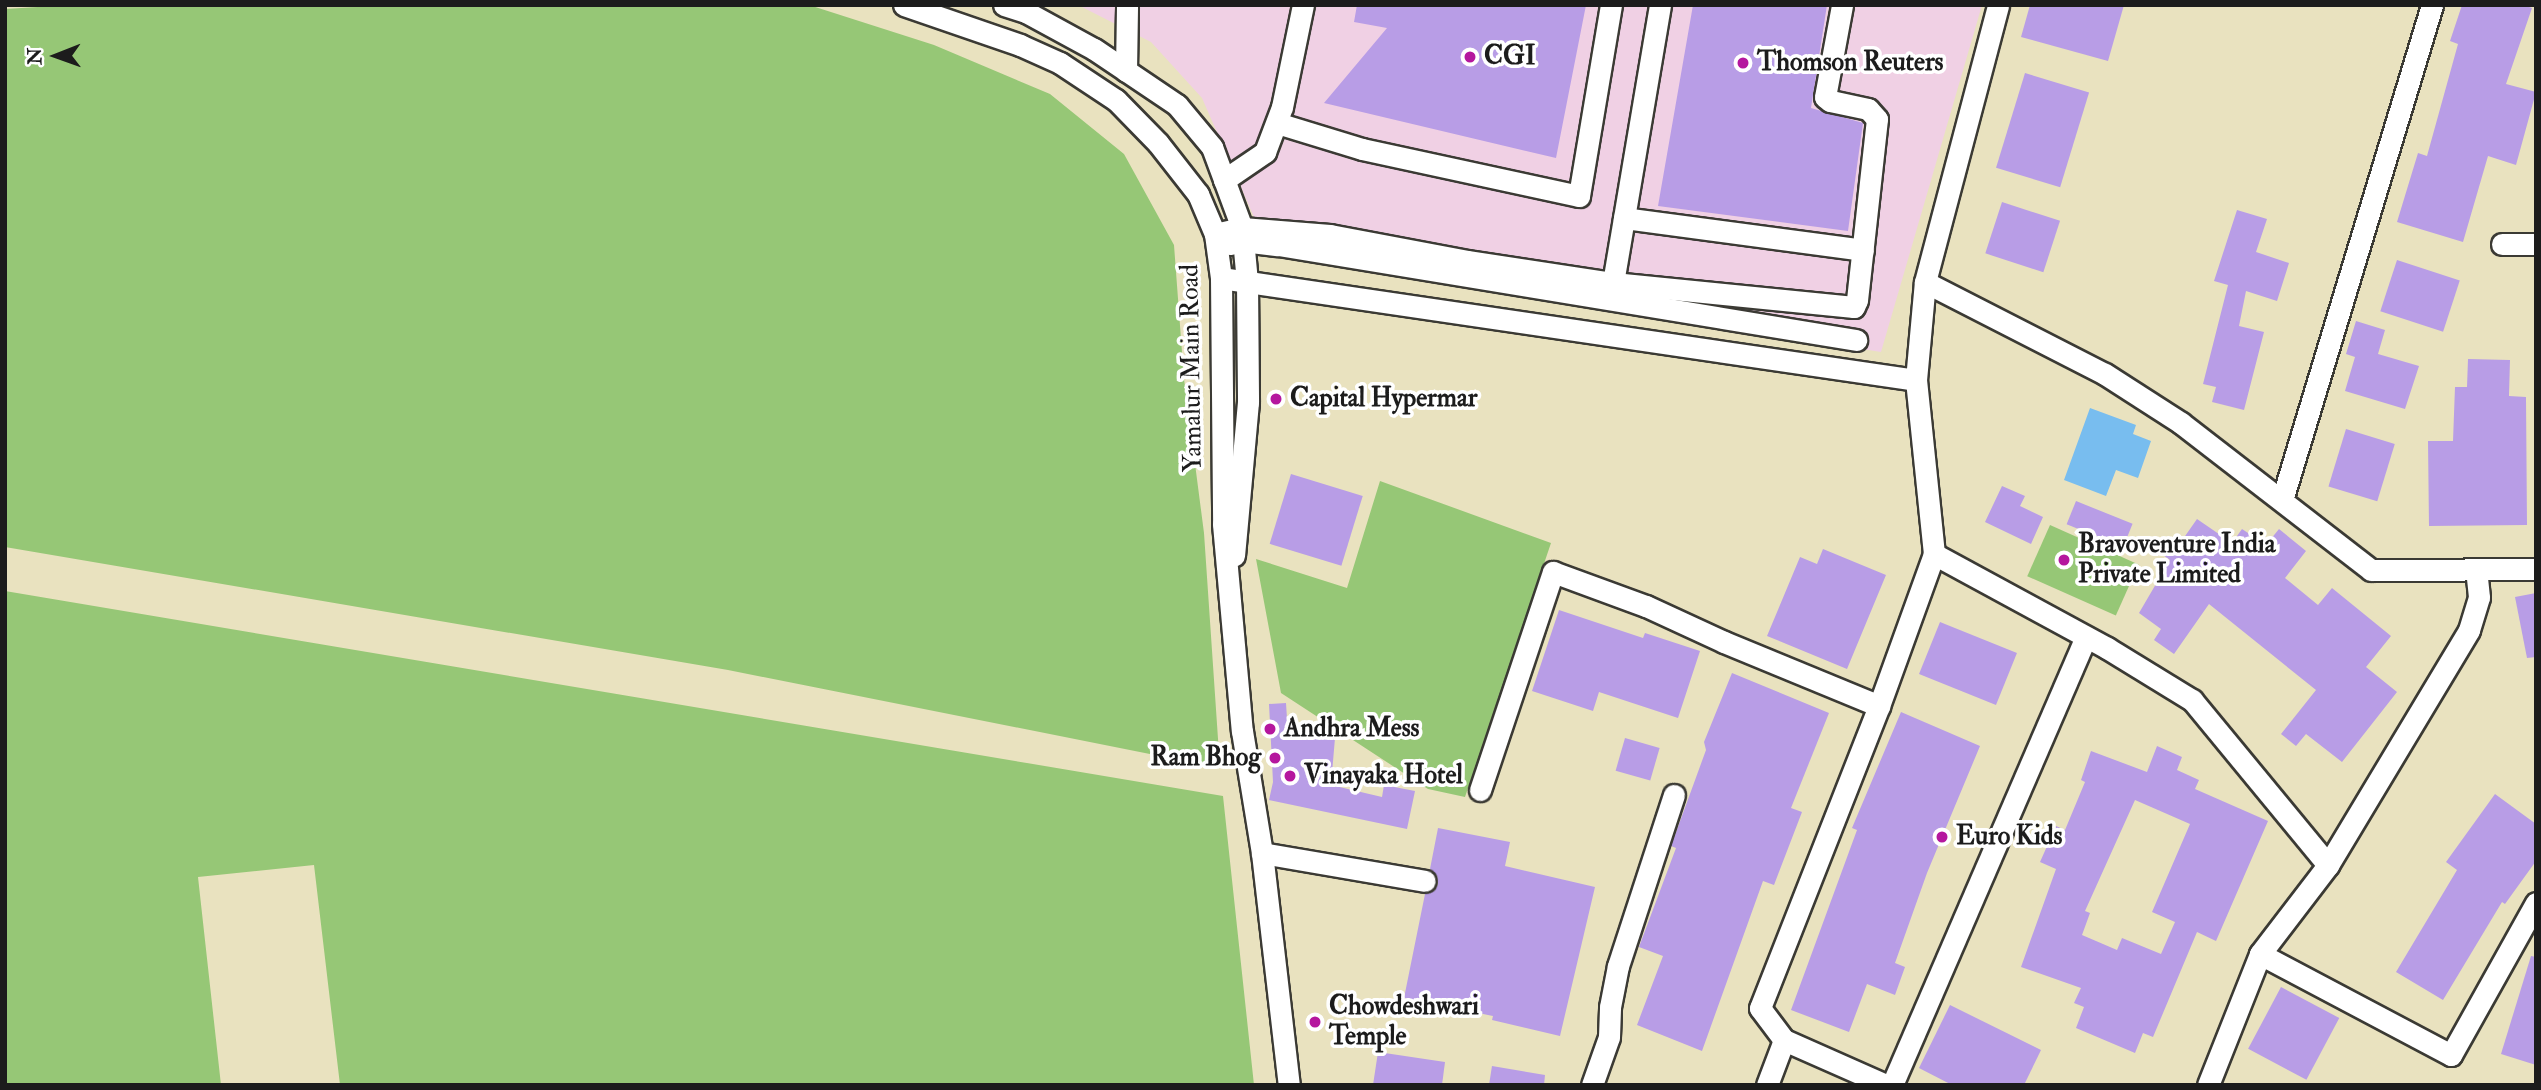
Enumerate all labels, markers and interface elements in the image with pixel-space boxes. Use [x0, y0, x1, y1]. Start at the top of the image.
north arrow [21, 21, 91, 91]
place label: CGI [1484, 41, 1535, 73]
place label: Thomson Reuters [1757, 47, 1943, 79]
text: N [23, 48, 47, 65]
marker: CGI [1462, 49, 1478, 65]
marker: Thomson Reuters [1735, 55, 1751, 71]
street label: Yamalur Main Road [1175, 264, 1209, 472]
place label: Capital Hypermar [1290, 383, 1477, 415]
marker: Capital Hypermar [1268, 391, 1284, 407]
place label: Bravoventure India Private Limited [2078, 529, 2275, 590]
marker: Bravoventure India Private Limited [2056, 552, 2072, 568]
place label: Andhra Mess [1284, 713, 1420, 745]
marker: Andhra Mess [1262, 721, 1278, 737]
place label: Ram Bhog [1150, 742, 1261, 774]
marker: Ram Bhog [1267, 750, 1283, 766]
place label: Vinayaka Hotel [1304, 760, 1463, 792]
marker: Vinayaka Hotel [1282, 768, 1298, 784]
place label: Euro Kids [1956, 821, 2062, 853]
marker: Euro Kids [1934, 829, 1950, 845]
place label: Chowdeshwari Temple [1329, 991, 1479, 1052]
marker: Chowdeshwari Temple [1307, 1014, 1323, 1030]

